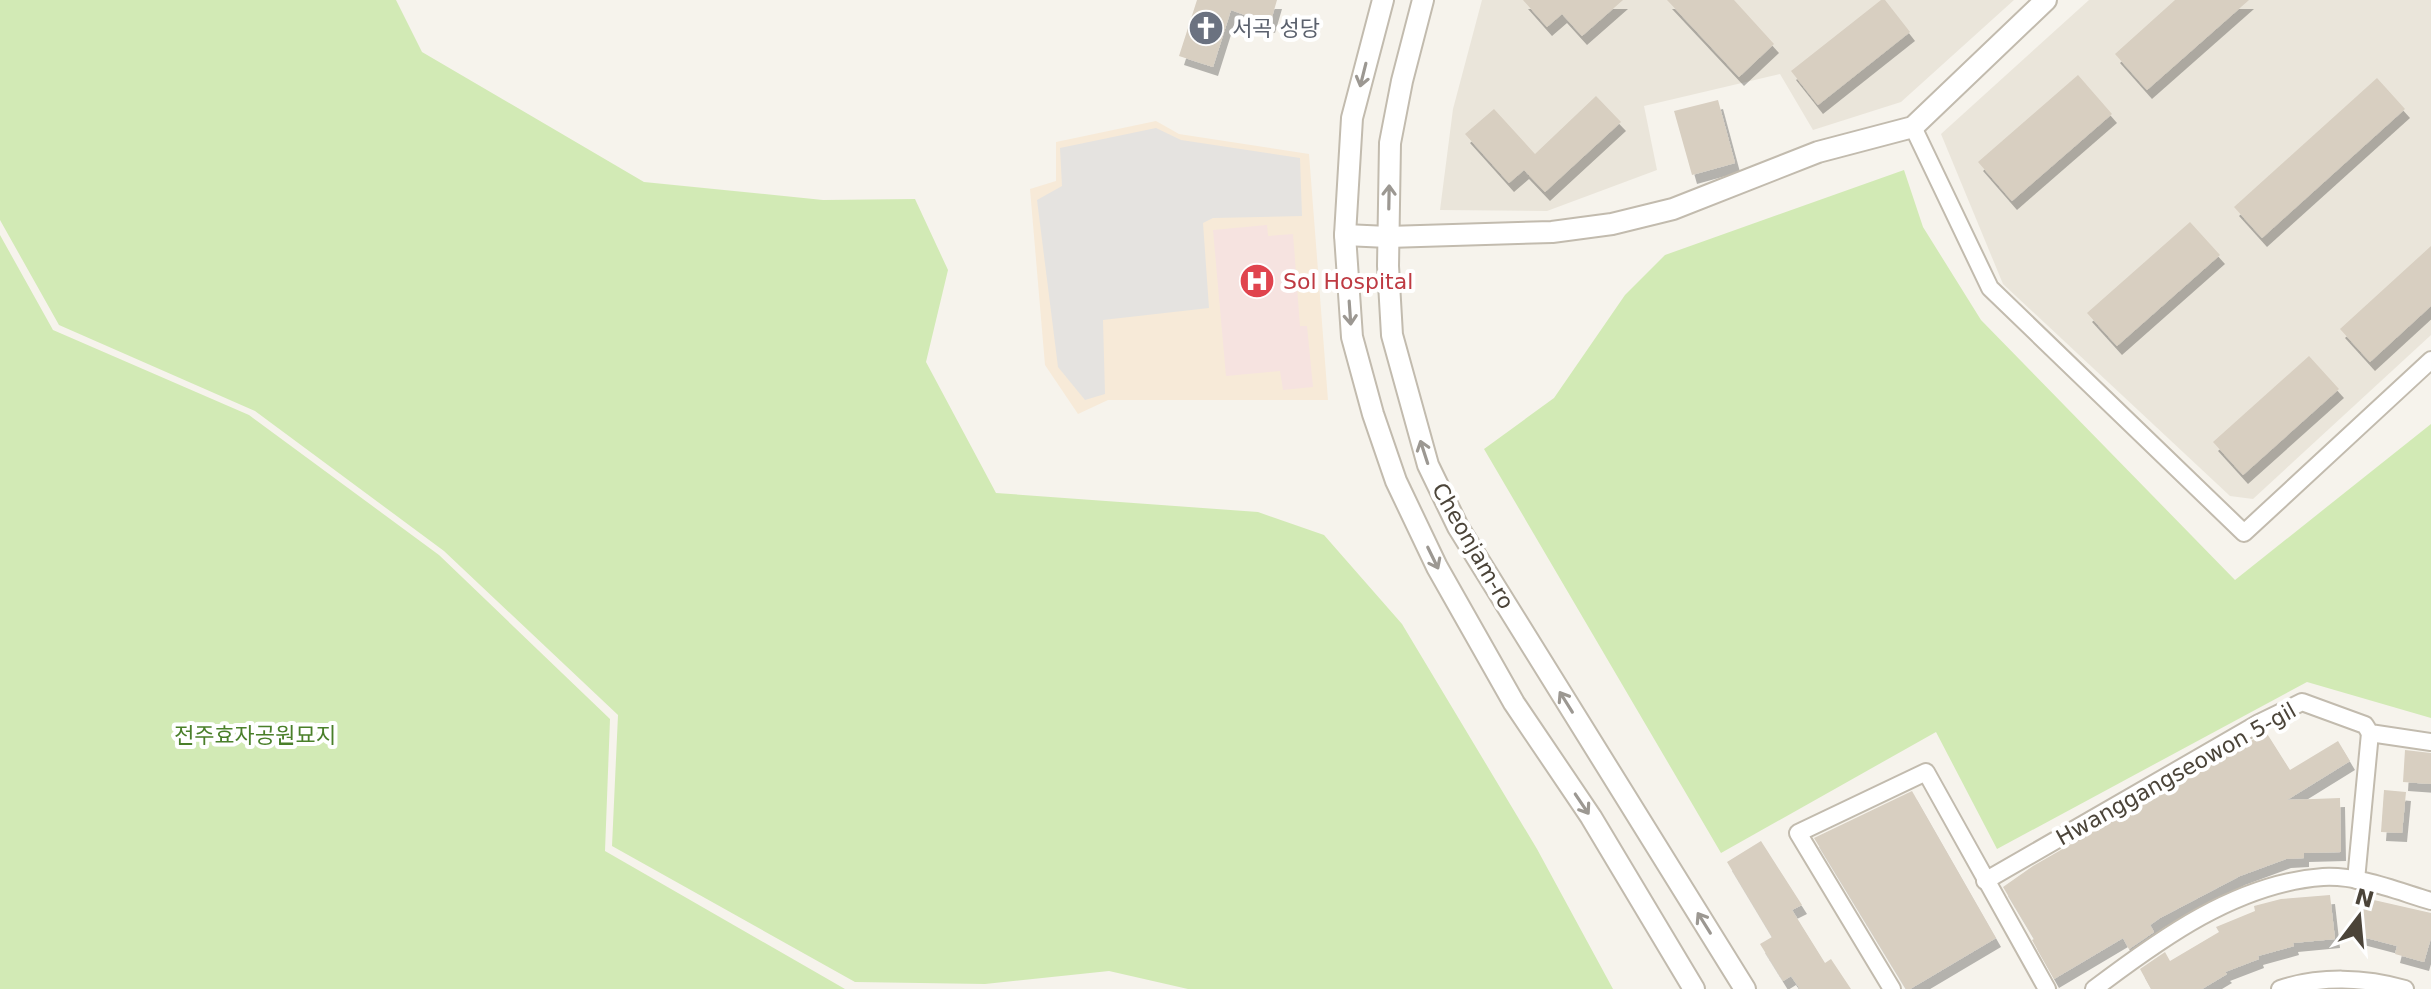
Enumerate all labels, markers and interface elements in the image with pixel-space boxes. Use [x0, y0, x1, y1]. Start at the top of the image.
church icon: 서곡 성당 [1187, 9, 1225, 47]
place label: 서곡 성당 [1232, 16, 1320, 41]
one-way arrow [1355, 62, 1370, 88]
one-way arrow [1381, 184, 1397, 211]
hospital icon: Sol Hospital [1238, 262, 1276, 300]
place label: Sol Hospital [1283, 269, 1413, 294]
one-way arrow [1343, 299, 1358, 326]
one-way arrow [1416, 440, 1431, 466]
street label: Cheonjam-ro [1427, 479, 1519, 613]
one-way arrow [1426, 545, 1441, 569]
one-way arrow [1558, 691, 1574, 714]
street label: Hwanggangseowon 5-gil [2052, 698, 2300, 850]
park label: 전주효자공원묘지 [174, 723, 336, 748]
one-way arrow [1574, 792, 1590, 814]
north arrow [2319, 877, 2399, 957]
text: N [2352, 884, 2377, 913]
one-way arrow [1695, 912, 1711, 935]

